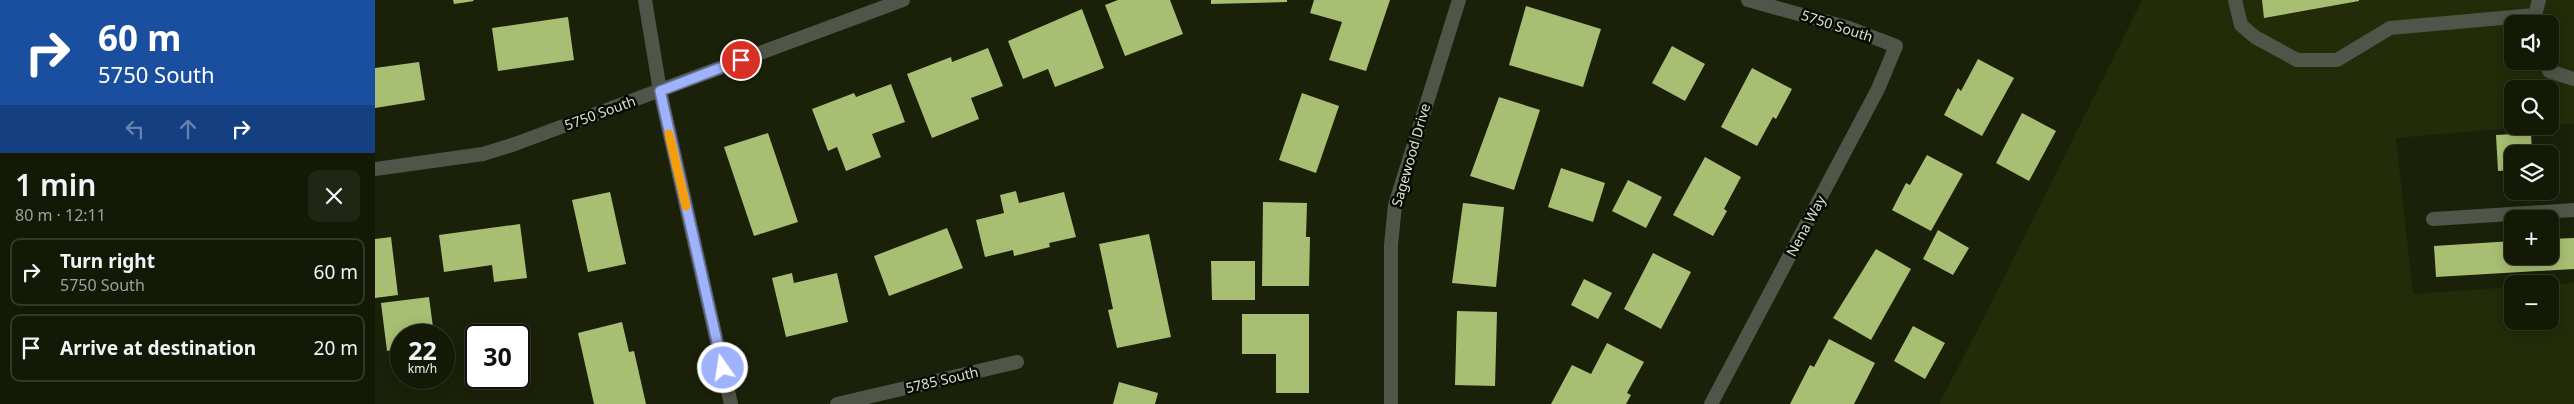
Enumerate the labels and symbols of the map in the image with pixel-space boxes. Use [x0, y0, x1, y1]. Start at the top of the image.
street label: 5750 South [1799, 5, 1875, 46]
pin [720, 39, 762, 81]
street label: 5750 South [562, 91, 638, 134]
street label: Sagewood Drive [1387, 101, 1434, 209]
street label: Nena Way [1782, 191, 1830, 260]
speed limit sign: 30 [465, 324, 530, 389]
position arrow [696, 341, 748, 393]
street label: 5785 South [904, 362, 980, 397]

